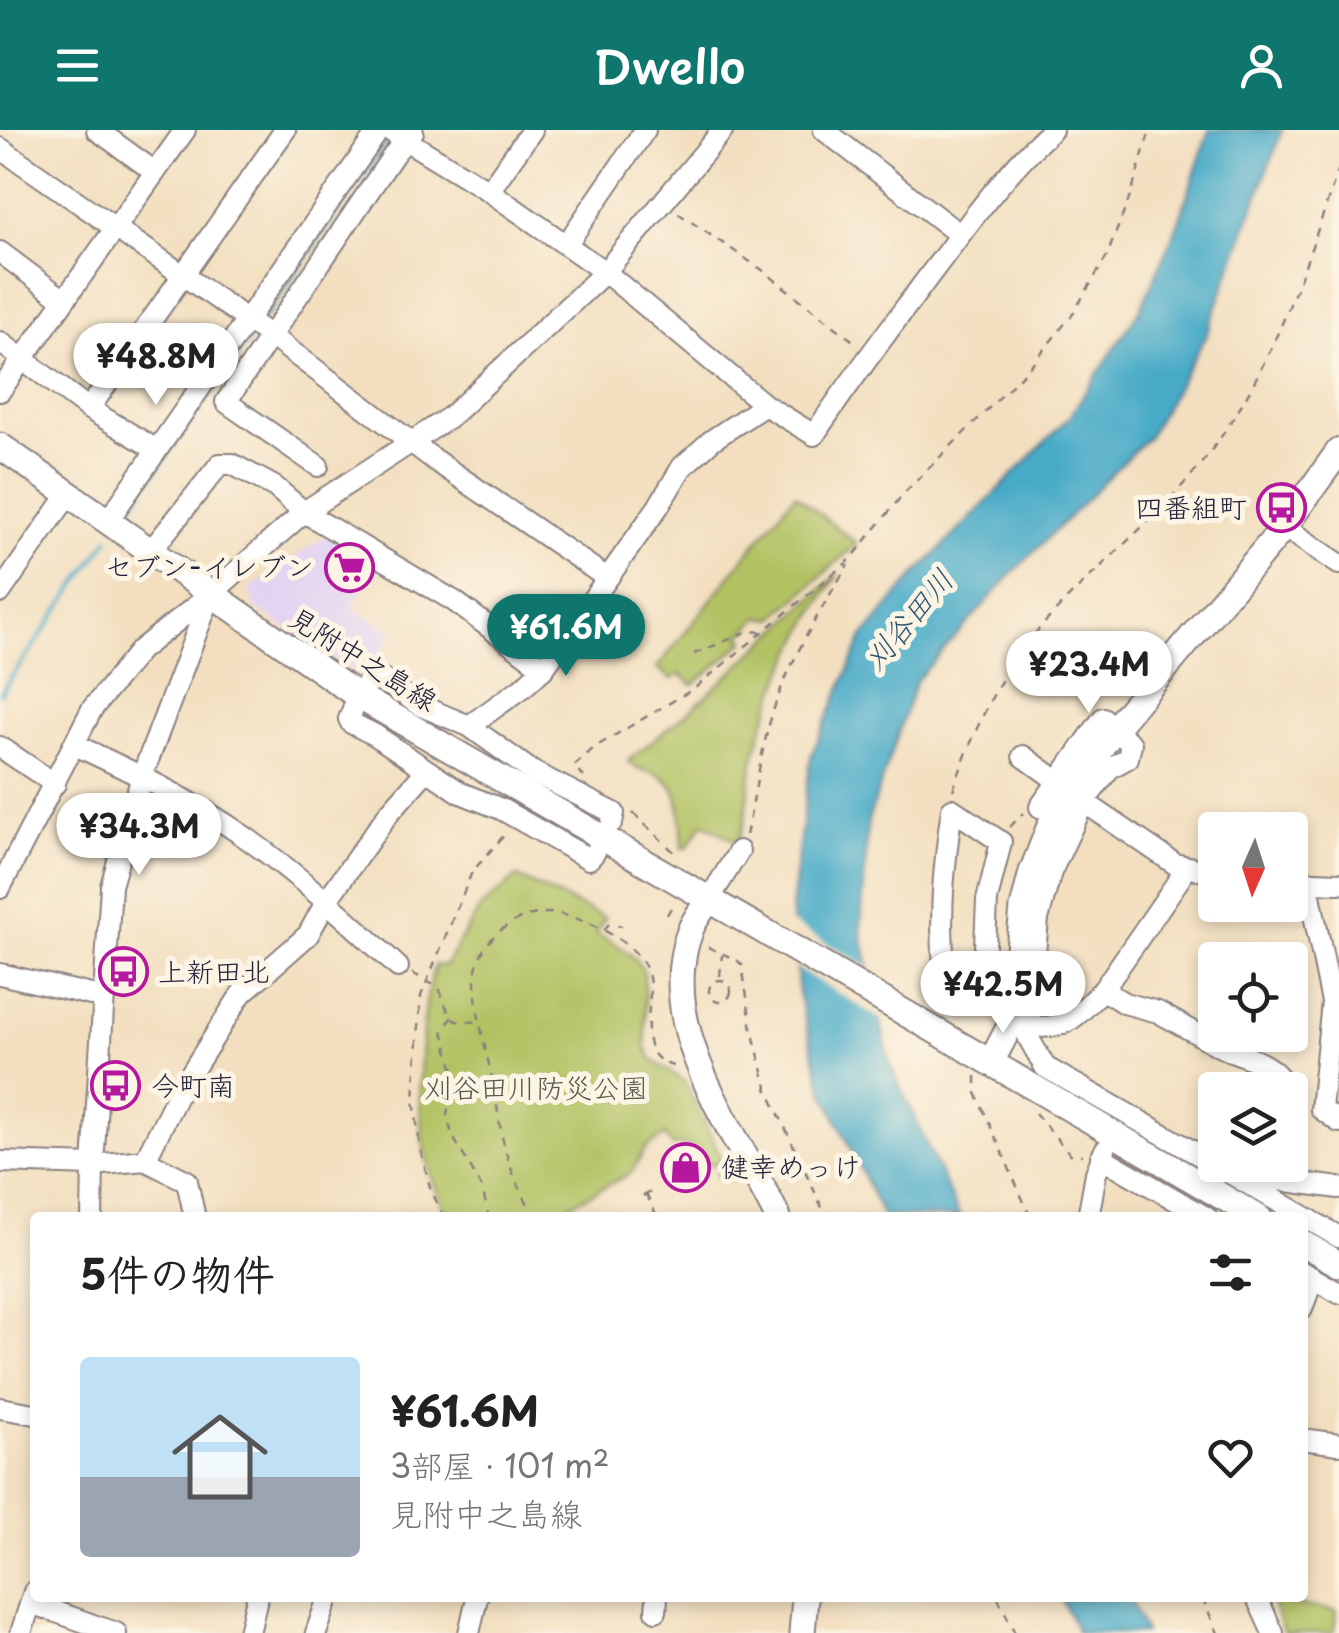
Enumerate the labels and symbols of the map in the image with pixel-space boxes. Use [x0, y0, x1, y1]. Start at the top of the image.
pin: ¥48.8M [75, 323, 237, 408]
bus stop icon: 四番組町 [1256, 482, 1308, 534]
place label: 四番組町 [1135, 485, 1247, 528]
supermarket icon: セブン-イレブン [323, 541, 375, 593]
place label: セブン-イレブン [105, 544, 314, 587]
water label: 刈谷田川 [851, 558, 963, 679]
pin: ¥61.6M [485, 594, 647, 679]
street label: 見附中之島線 [281, 595, 446, 720]
pin: ¥23.4M [1008, 631, 1170, 716]
pin: ¥34.3M [58, 793, 220, 878]
north arrow [1198, 812, 1308, 922]
bus stop icon: 上新田北 [97, 946, 149, 998]
place label: 上新田北 [158, 949, 270, 992]
pin: ¥42.5M [922, 951, 1084, 1036]
bus stop icon: 今町南 [90, 1060, 142, 1112]
place label: 今町南 [151, 1063, 235, 1106]
park label: 刈谷田川防災公園 [424, 1065, 648, 1108]
shop icon: 健幸めっけ [660, 1141, 712, 1193]
place label: 健幸めっけ [721, 1144, 861, 1187]

